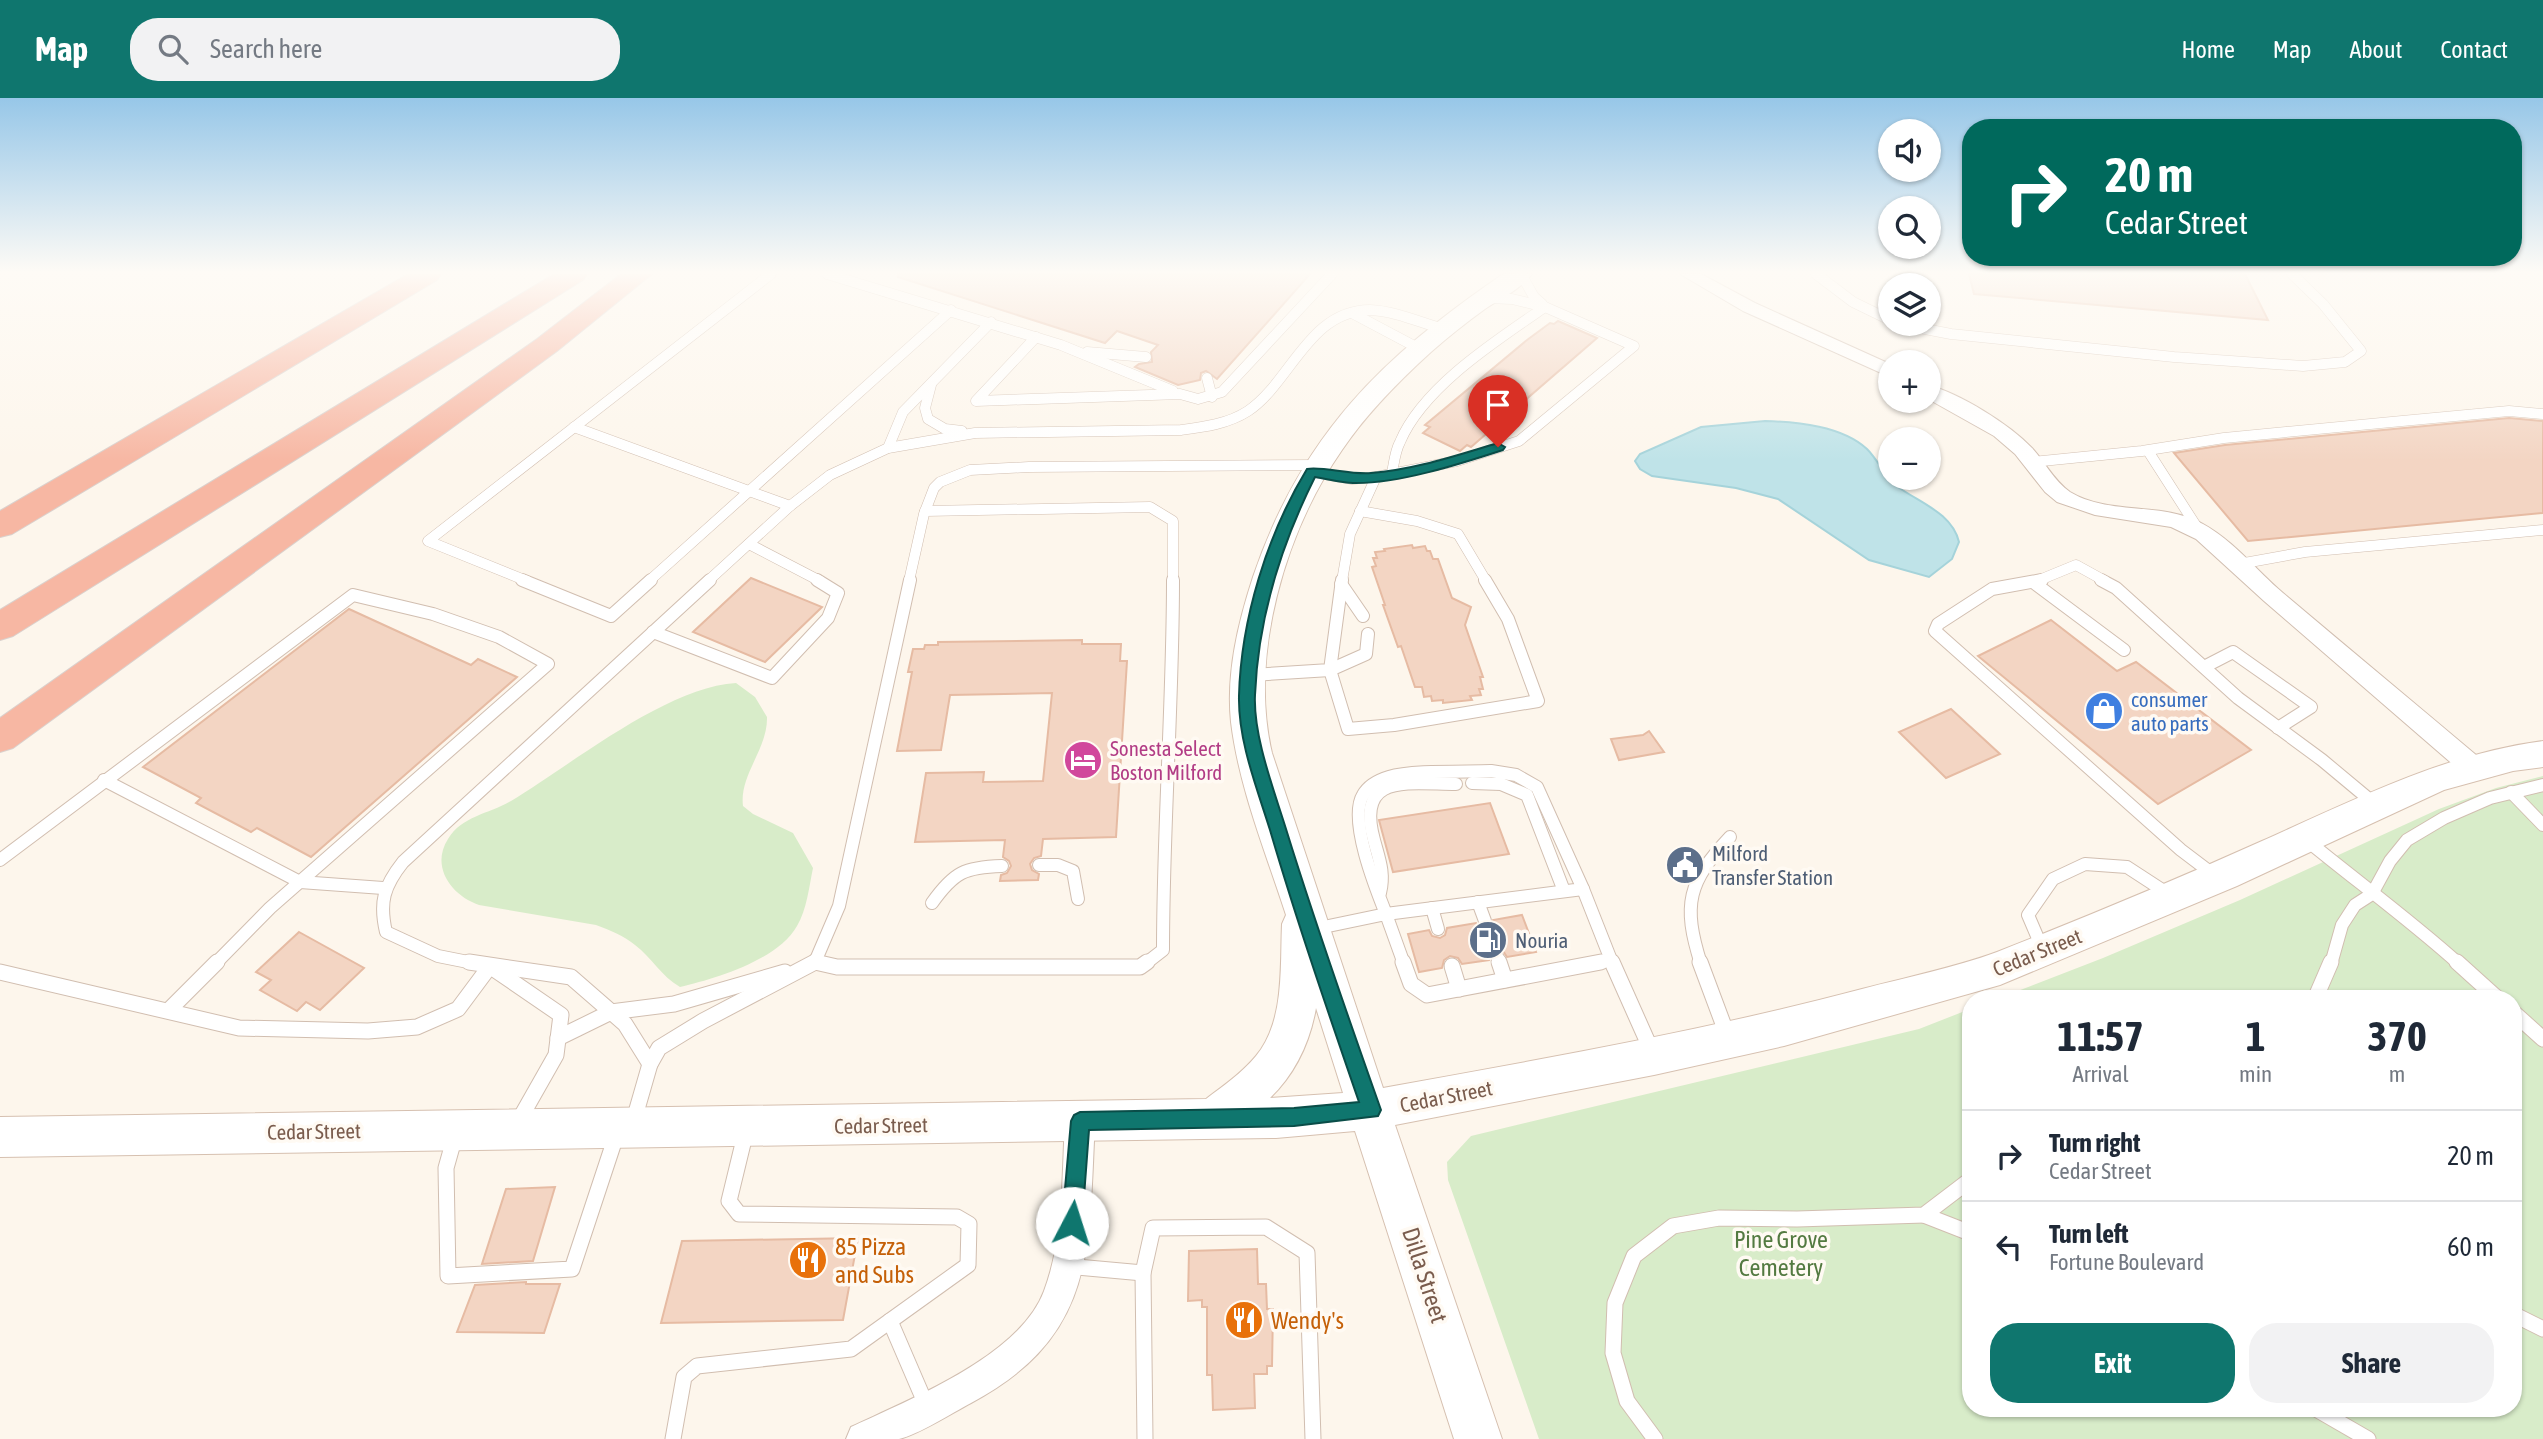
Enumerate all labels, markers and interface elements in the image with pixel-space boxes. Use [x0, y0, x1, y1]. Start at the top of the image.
search box [130, 18, 620, 81]
text: Map [35, 30, 88, 68]
icon: search [154, 30, 192, 68]
text: Search here [210, 34, 322, 64]
text: Home [2181, 36, 2235, 63]
text: Map [2273, 36, 2311, 63]
text: About [2349, 36, 2402, 63]
text: Contact [2440, 36, 2508, 63]
map controls [1878, 119, 1941, 490]
button: sound [1878, 119, 1941, 182]
text: 20 m [2105, 146, 2193, 202]
icon: right [1990, 147, 2081, 238]
button: search [1878, 196, 1941, 259]
text: Cedar Street [2105, 204, 2248, 241]
button: layers [1878, 273, 1941, 336]
button: + [1878, 350, 1941, 413]
pin [1468, 375, 1528, 447]
icon: arrive [1479, 386, 1517, 424]
button: − [1878, 427, 1941, 490]
place label: consumer auto parts [2131, 687, 2209, 735]
shop icon: consumer auto parts [2083, 690, 2125, 732]
place label: Sonesta Select Boston Milford [1110, 736, 1222, 784]
hotel icon: Sonesta Select Boston Milford [1062, 739, 1104, 781]
place label: Milford Transfer Station [1712, 841, 1833, 889]
public building icon: Milford Transfer Station [1664, 844, 1706, 886]
fuel station icon: Nouria [1467, 919, 1509, 961]
street label: Cedar Street [1989, 923, 2085, 981]
place label: Nouria [1515, 928, 1568, 952]
text: 11:57 [2057, 1012, 2144, 1060]
text: 1 [2246, 1012, 2265, 1060]
text: 370 [2367, 1012, 2427, 1060]
text: Arrival [2072, 1061, 2129, 1087]
text: min [2239, 1061, 2272, 1087]
text: m [2389, 1061, 2405, 1087]
street label: Cedar Street [1398, 1075, 1494, 1117]
street label: Cedar Street [834, 1112, 928, 1138]
street label: Cedar Street [267, 1118, 361, 1144]
text: Turn right [2049, 1128, 2140, 1158]
icon: right [1990, 1137, 2028, 1175]
text: 20 m [2447, 1141, 2494, 1171]
text: Cedar Street [2049, 1158, 2152, 1184]
position arrow [1035, 1186, 1109, 1260]
text: Turn left [2049, 1219, 2129, 1249]
street label: Dilla Street [1397, 1224, 1453, 1326]
park label: Pine Grove Cemetery [1734, 1226, 1828, 1281]
icon: left [1990, 1228, 2028, 1266]
text: 60 m [2447, 1232, 2494, 1262]
place label: 85 Pizza and Subs [835, 1233, 914, 1288]
restaurant icon: 85 Pizza and Subs [787, 1239, 829, 1281]
text: Fortune Boulevard [2049, 1249, 2204, 1275]
restaurant icon: Wendy's [1223, 1299, 1265, 1341]
place label: Wendy's [1271, 1307, 1344, 1334]
button: Exit [1990, 1323, 2235, 1403]
button: Share [2249, 1323, 2494, 1403]

